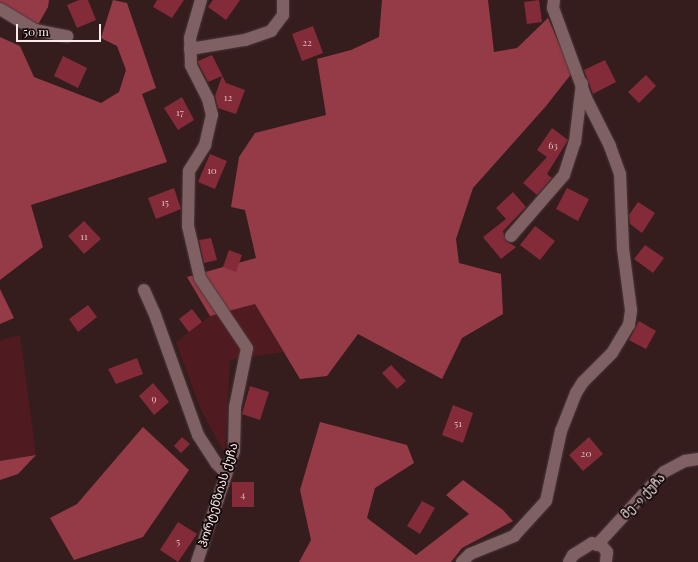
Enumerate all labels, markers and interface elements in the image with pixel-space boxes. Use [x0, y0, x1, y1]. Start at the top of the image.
scale bar [18, 16, 103, 42]
text: 50 m [23, 23, 49, 39]
house number: 22 [302, 37, 312, 49]
house number: 12 [224, 92, 232, 104]
house number: 17 [176, 107, 184, 119]
house number: 63 [548, 140, 558, 152]
house number: 10 [207, 165, 217, 177]
house number: 15 [161, 197, 169, 209]
house number: 11 [80, 231, 88, 243]
house number: 9 [151, 393, 157, 405]
house number: 51 [454, 418, 462, 430]
street label: ჰორტენზიას ქუჩა [195, 441, 241, 549]
house number: 20 [581, 448, 591, 460]
street label: მე-9 ქუჩა [618, 470, 668, 522]
house number: 4 [241, 489, 245, 501]
house number: 5 [176, 536, 180, 548]

